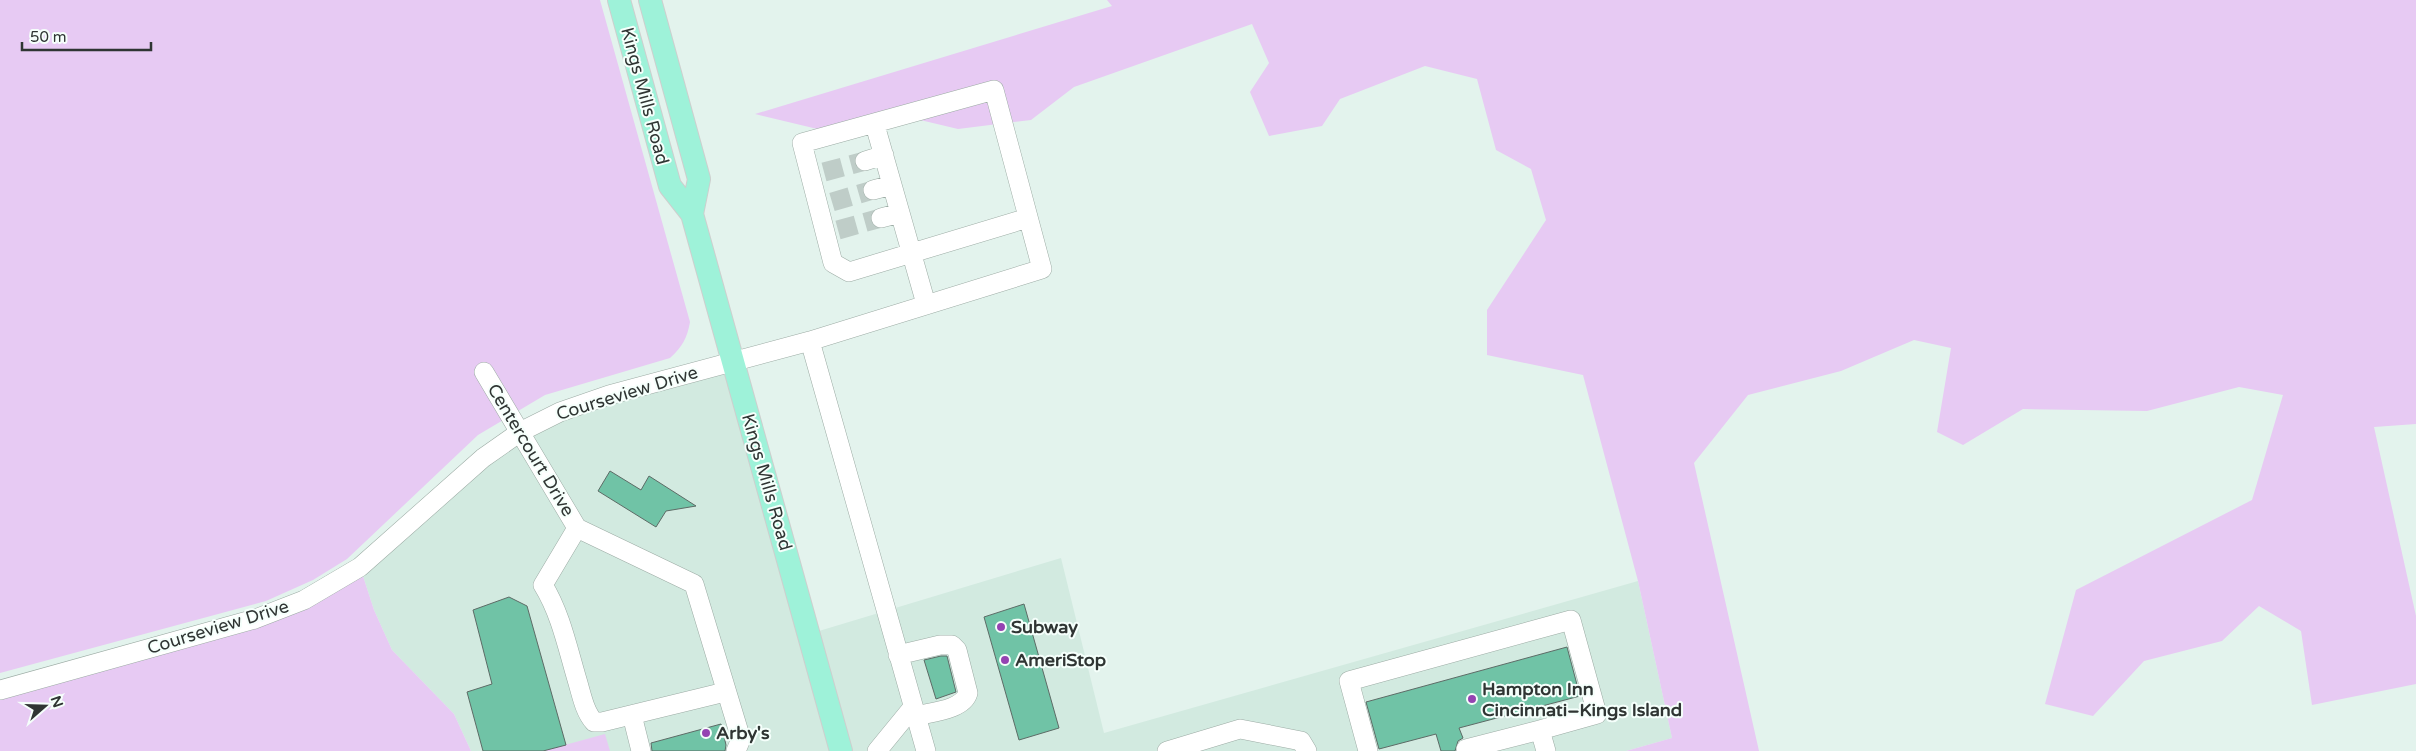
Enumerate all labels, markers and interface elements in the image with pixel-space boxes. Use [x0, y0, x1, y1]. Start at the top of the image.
scale bar [22, 20, 151, 52]
street label: Kings Mills Road [616, 25, 674, 167]
text: 50 m [30, 28, 67, 46]
street label: Courseview Drive [553, 361, 701, 425]
street label: Centercourt Drive [483, 380, 579, 520]
street label: Kings Mills Road [737, 411, 797, 553]
street label: Courseview Drive [144, 595, 292, 659]
place label: Subway [1011, 616, 1078, 638]
marker: Subway [995, 621, 1007, 633]
place label: AmeriStop [1015, 649, 1106, 671]
marker: AmeriStop [999, 654, 1011, 666]
place label: Hampton Inn Cincinnati–Kings Island [1482, 678, 1682, 721]
north arrow [20, 681, 70, 731]
marker: Hampton Inn Cincinnati–Kings Island [1466, 693, 1478, 705]
text: N [47, 694, 67, 710]
place label: Arby's [716, 722, 770, 744]
marker: Arby's [700, 727, 712, 739]

